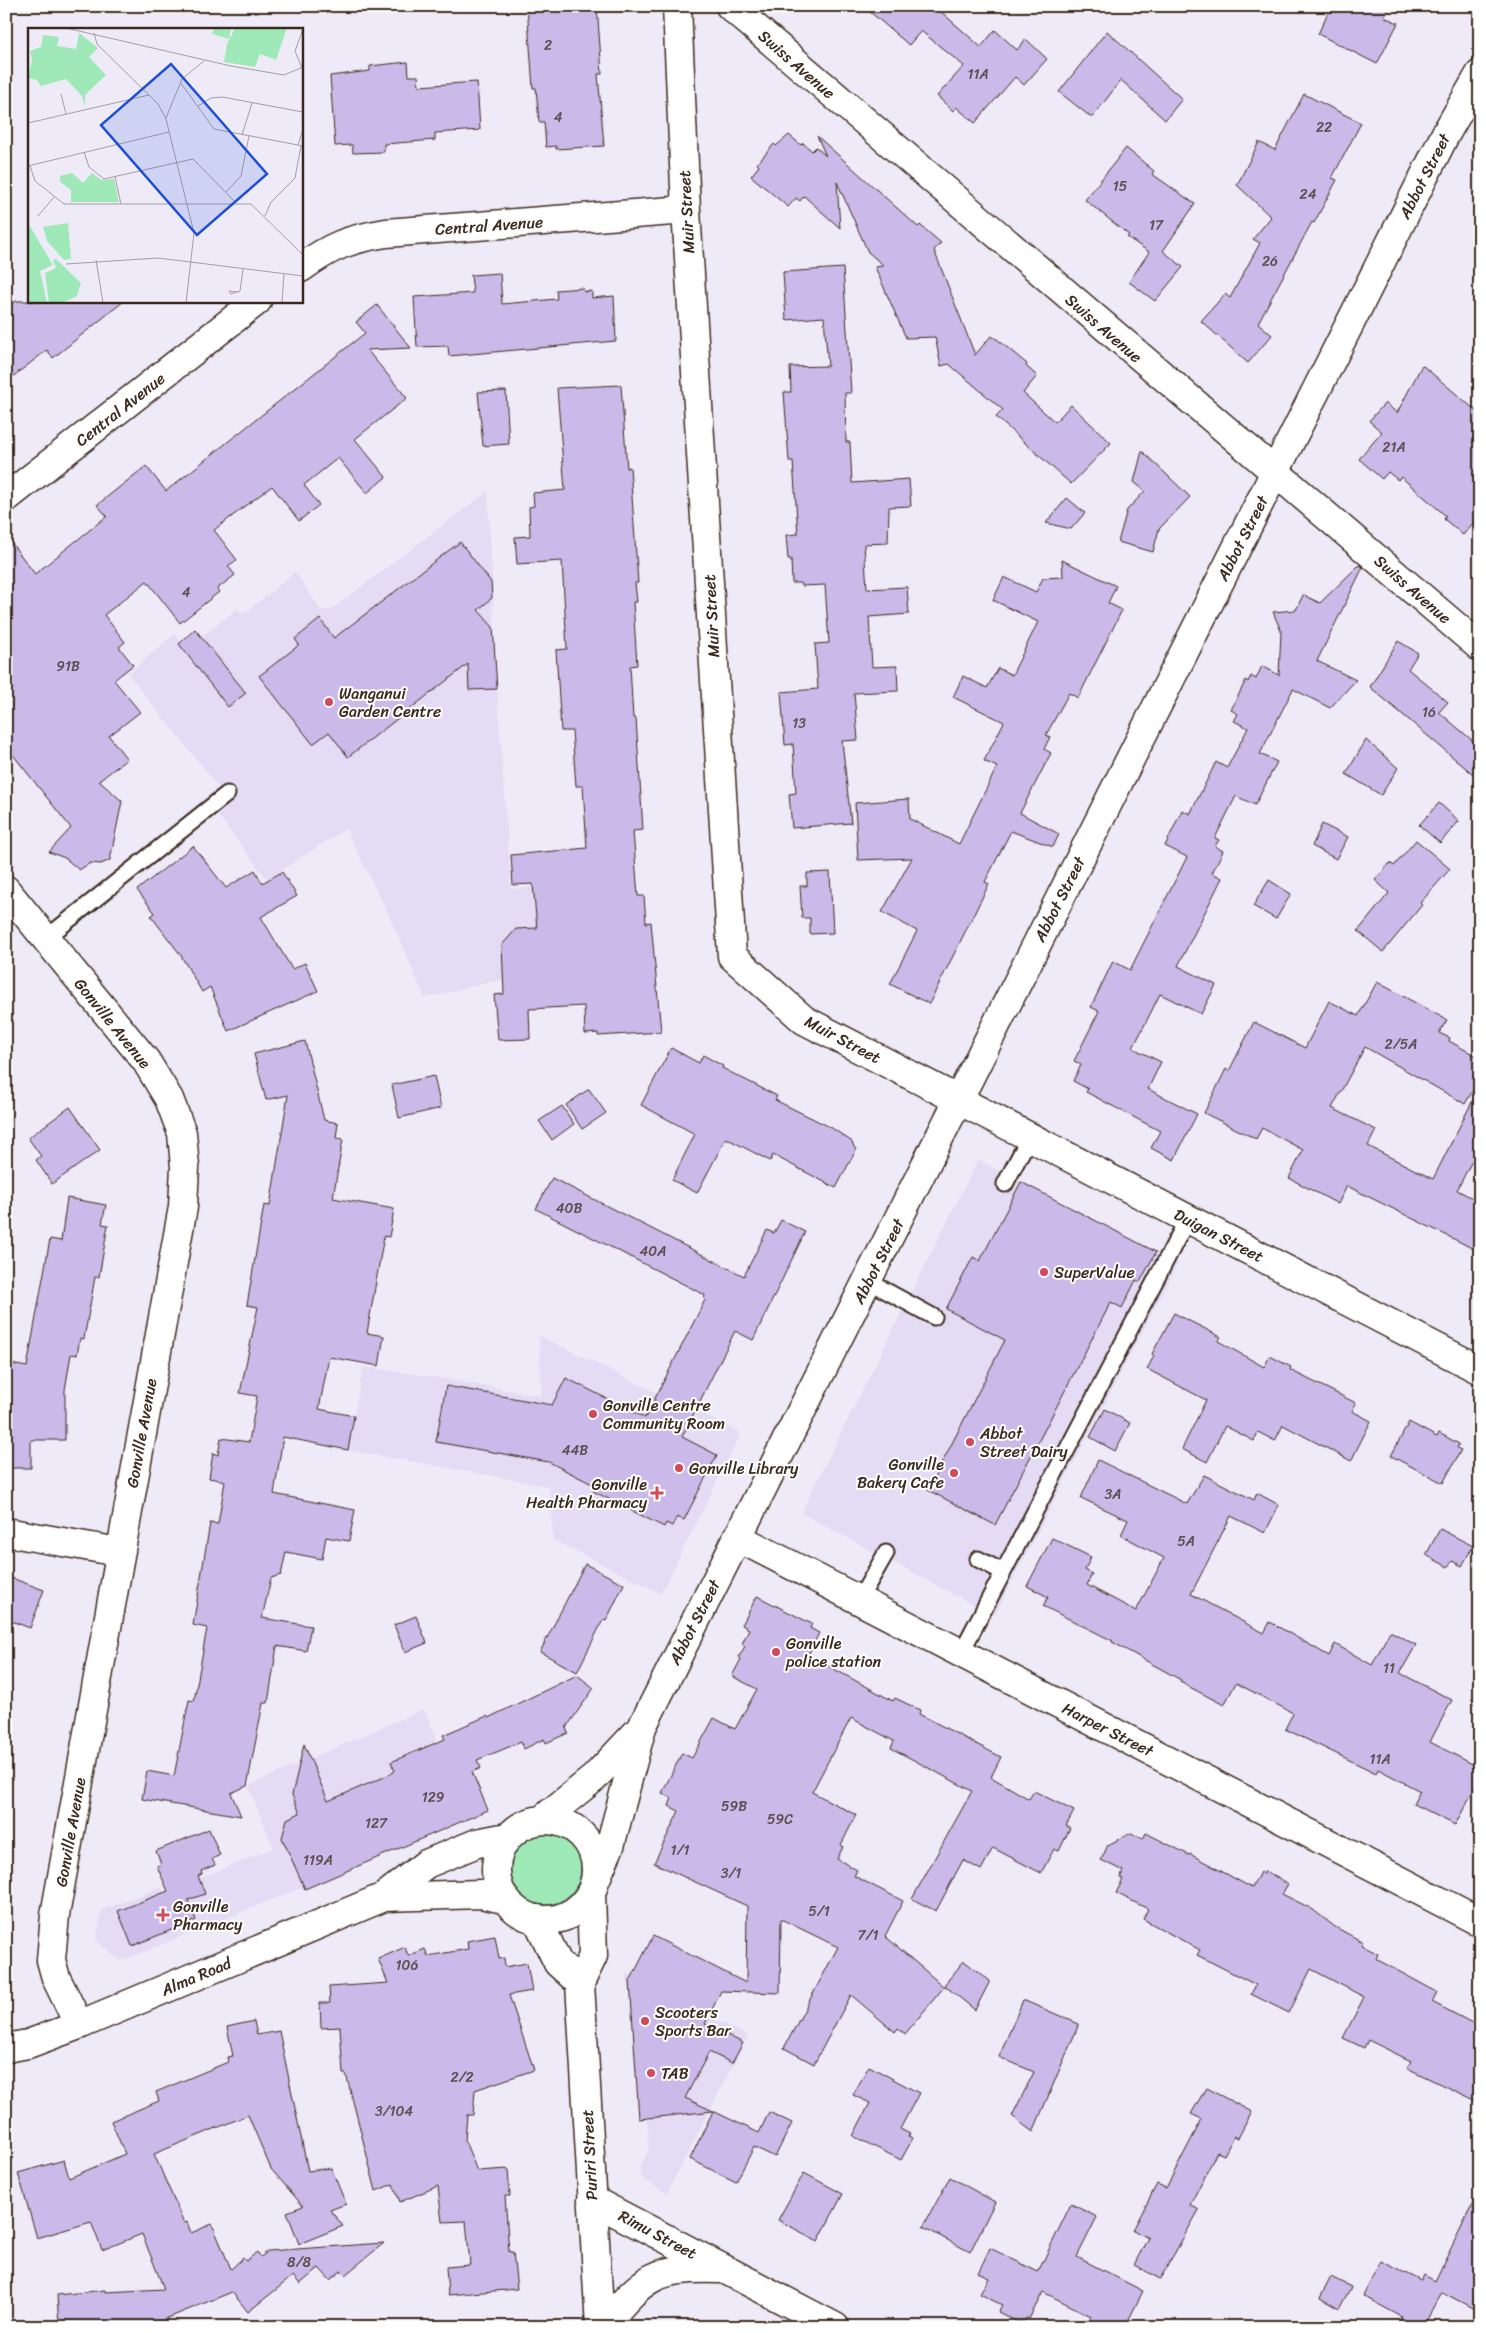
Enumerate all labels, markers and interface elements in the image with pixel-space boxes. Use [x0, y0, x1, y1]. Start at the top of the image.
street label: Swiss Avenue [751, 22, 842, 107]
inset map [28, 28, 302, 302]
house number: 2 [544, 33, 552, 58]
house number: 11A [967, 62, 989, 87]
house number: 4 [554, 105, 563, 130]
house number: 22 [1316, 115, 1332, 140]
street label: Abbot Street [1390, 128, 1459, 225]
street label: Muir Street [670, 170, 703, 254]
house number: 15 [1113, 174, 1128, 199]
house number: 24 [1300, 182, 1317, 207]
street label: Central Avenue [434, 207, 544, 244]
house number: 17 [1149, 213, 1164, 238]
house number: 26 [1262, 249, 1278, 274]
street label: Swiss Avenue [1058, 286, 1149, 371]
street label: Central Avenue [69, 365, 172, 454]
house number: 21A [1382, 435, 1406, 460]
street label: Abbot Street [1208, 490, 1277, 587]
street label: Swiss Avenue [1367, 547, 1458, 632]
street label: Muir Street [695, 574, 728, 658]
house number: 4 [182, 580, 191, 605]
house number: 91B [56, 654, 80, 679]
place label: Wanganui Garden Centre [339, 679, 441, 726]
marker: Wanganui Garden Centre [323, 696, 335, 708]
house number: 16 [1422, 700, 1436, 725]
house number: 13 [792, 711, 806, 736]
street label: Abbot Street [1025, 851, 1094, 948]
street label: Gonville Avenue [67, 971, 159, 1076]
street label: Muir Street [799, 1007, 886, 1072]
house number: 2/5A [1385, 1032, 1417, 1057]
house number: 40B [556, 1196, 582, 1221]
street label: Duigan Street [1169, 1200, 1269, 1271]
street label: Abbot Street [844, 1213, 913, 1310]
house number: 40A [640, 1239, 666, 1264]
place label: SuperValue [1054, 1258, 1135, 1287]
marker: SuperValue [1038, 1266, 1050, 1278]
street label: Gonville Avenue [118, 1376, 165, 1490]
place label: Gonville Centre Community Room [603, 1391, 725, 1438]
marker: Gonville Centre Community Room [587, 1408, 599, 1420]
place label: Abbot Street Dairy [979, 1419, 1068, 1466]
marker: Abbot Street Dairy [964, 1436, 976, 1448]
house number: 44B [562, 1438, 588, 1463]
place label: Gonville Bakery Cafe [857, 1450, 944, 1497]
place label: Gonville Library [689, 1454, 799, 1483]
marker: Gonville Library [673, 1462, 685, 1474]
marker: Gonville Bakery Cafe [948, 1467, 960, 1479]
place label: Gonville Health Pharmacy [526, 1470, 648, 1517]
house number: 3A [1105, 1482, 1121, 1507]
marker: Gonville Health Pharmacy [651, 1487, 663, 1499]
house number: 5A [1177, 1529, 1195, 1554]
street label: Abbot Street [660, 1574, 729, 1671]
place label: Gonville police station [785, 1629, 882, 1676]
marker: Gonville police station [770, 1646, 782, 1658]
house number: 11 [1383, 1656, 1395, 1681]
street label: Harper Street [1057, 1694, 1159, 1765]
house number: 11A [1369, 1747, 1391, 1772]
street label: Gonville Avenue [47, 1775, 94, 1889]
house number: 129 [422, 1785, 445, 1810]
house number: 59B [721, 1794, 747, 1819]
house number: 59C [767, 1807, 793, 1832]
house number: 127 [365, 1811, 388, 1836]
house number: 1/1 [671, 1838, 689, 1863]
house number: 119A [303, 1848, 333, 1873]
house number: 3/1 [721, 1861, 741, 1886]
place label: Gonville Pharmacy [173, 1892, 243, 1939]
house number: 5/1 [808, 1899, 830, 1924]
marker: Gonville Pharmacy [157, 1909, 169, 1921]
house number: 7/1 [858, 1923, 878, 1948]
street label: Alma Road [156, 1948, 237, 2005]
house number: 106 [396, 1953, 418, 1978]
place label: Scooters Sports Bar [655, 1998, 732, 2045]
marker: Scooters Sports Bar [639, 2015, 651, 2027]
place label: TAB [661, 2059, 689, 2088]
house number: 2/2 [450, 2065, 474, 2090]
marker: TAB [645, 2067, 657, 2079]
house number: 3/104 [375, 2099, 413, 2124]
street label: Puriri Street [573, 2109, 606, 2201]
street label: Rimu Street [613, 2202, 702, 2267]
house number: 8/8 [287, 2250, 311, 2275]

